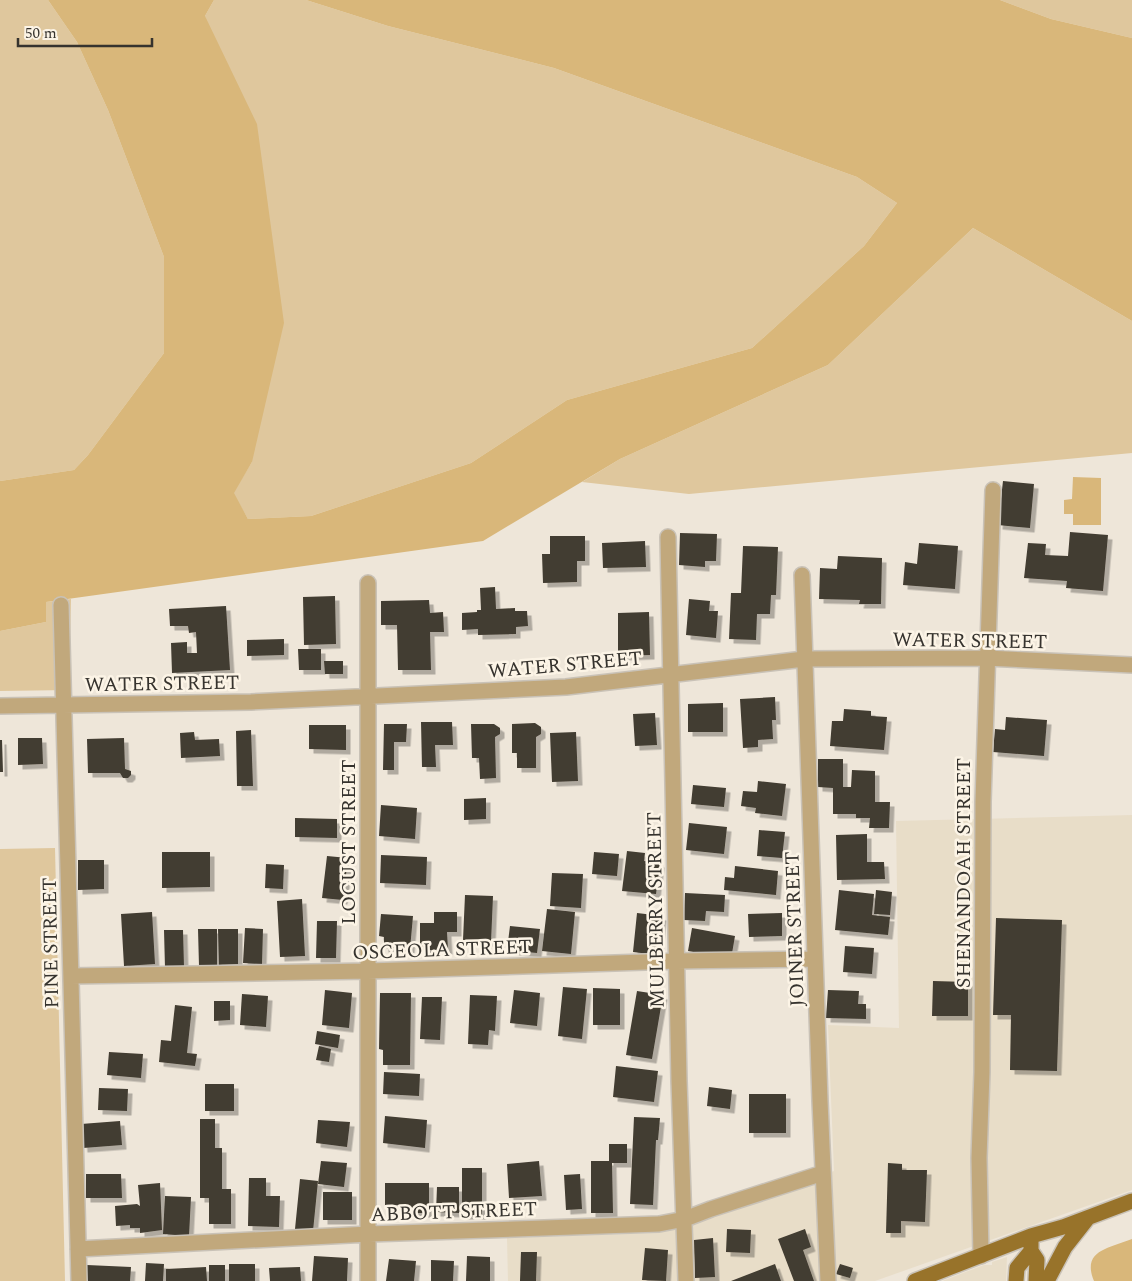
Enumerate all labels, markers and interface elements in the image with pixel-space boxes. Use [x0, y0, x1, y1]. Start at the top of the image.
scale bar [18, 15, 151, 47]
text: 50 m [25, 22, 57, 45]
street label: WATER STREET [892, 625, 1048, 657]
street label: WATER STREET [487, 643, 644, 687]
street label: WATER STREET [84, 668, 240, 700]
street label: SHENANDOAH STREET [949, 758, 979, 988]
street label: LOCUST STREET [334, 759, 364, 925]
street label: MULBERRY STREET [639, 812, 673, 1008]
street label: JOINER STREET [777, 851, 813, 1007]
street label: PINE STREET [35, 877, 67, 1009]
street label: OSCEOLA STREET [352, 932, 532, 968]
street label: ABBOTT STREET [370, 1194, 538, 1230]

